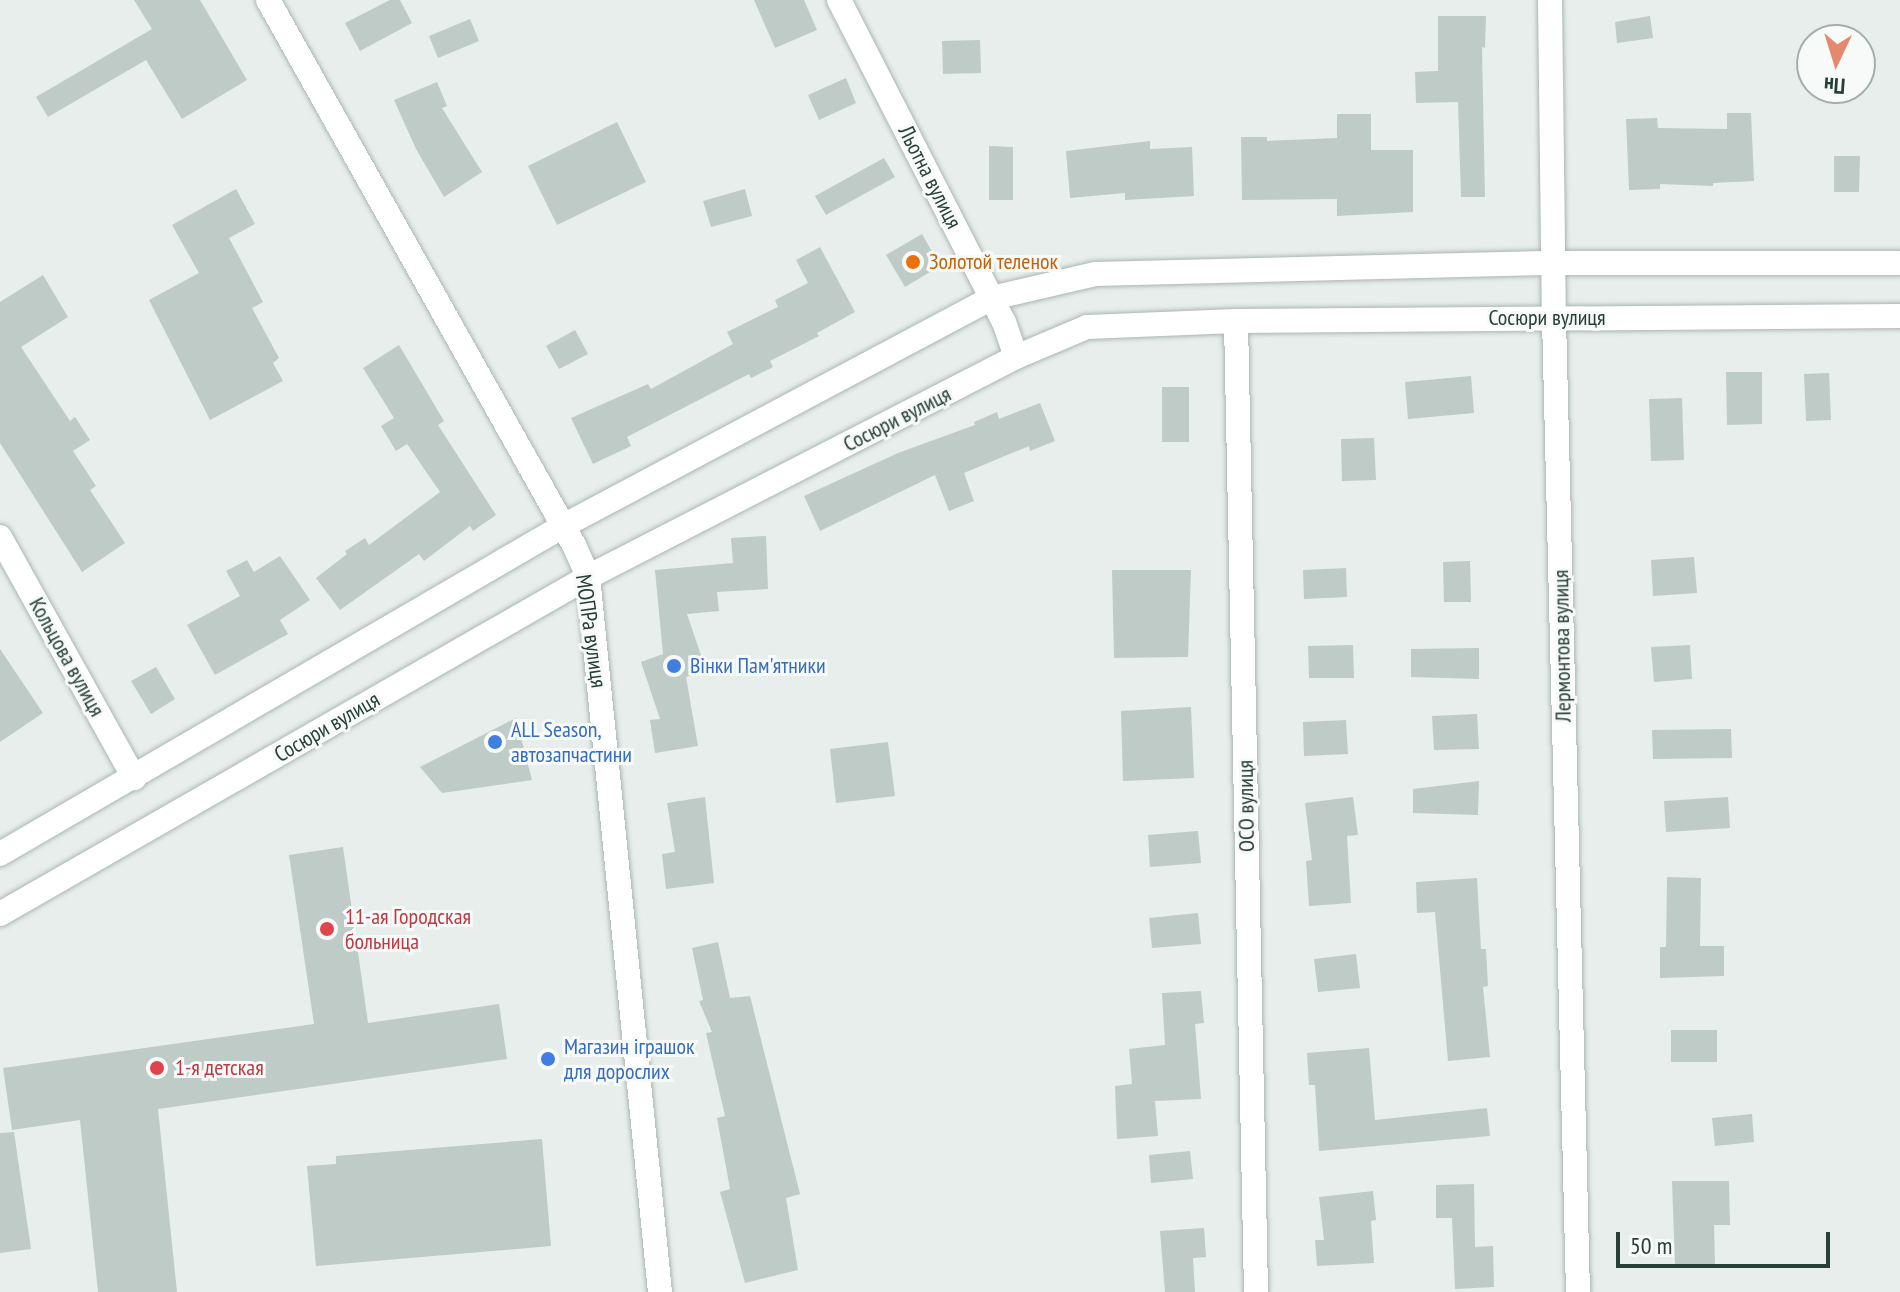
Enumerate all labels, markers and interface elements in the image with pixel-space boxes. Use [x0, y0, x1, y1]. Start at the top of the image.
north arrow [1796, 24, 1876, 104]
text: Пн [1823, 71, 1846, 101]
street label: Льотна вулиця [893, 121, 967, 233]
place label: Золотой теленок [929, 249, 1058, 275]
marker: Золотой теленок [904, 253, 922, 271]
street label: Сосюри вулиця [1488, 305, 1606, 331]
street label: Сосюри вулиця [839, 381, 955, 457]
street label: Лермонтова вулиця [1547, 570, 1577, 722]
street label: МОПРа вулиця [570, 573, 612, 689]
street label: Кольцова вулиця [24, 593, 110, 721]
place label: Вінки Пам'ятники [690, 653, 826, 679]
marker: Вінки Пам'ятники [665, 657, 683, 675]
street label: Сосюри вулиця [270, 686, 384, 768]
place label: ALL Season, автозапчастини [511, 716, 632, 768]
marker: ALL Season, автозапчастини [486, 733, 504, 751]
street label: ОСО вулиця [1232, 760, 1260, 852]
place label: 11-ая Городская больница [345, 903, 471, 954]
marker: 11-ая Городская больница [316, 918, 338, 940]
place label: Магазин іграшок для дорослих [564, 1033, 694, 1084]
marker: Магазин іграшок для дорослих [539, 1050, 557, 1068]
place label: 1-я детская [175, 1055, 264, 1081]
marker: 1-я детская [146, 1057, 168, 1079]
scale bar [1620, 1216, 1834, 1266]
text: 50 m [1630, 1230, 1672, 1261]

